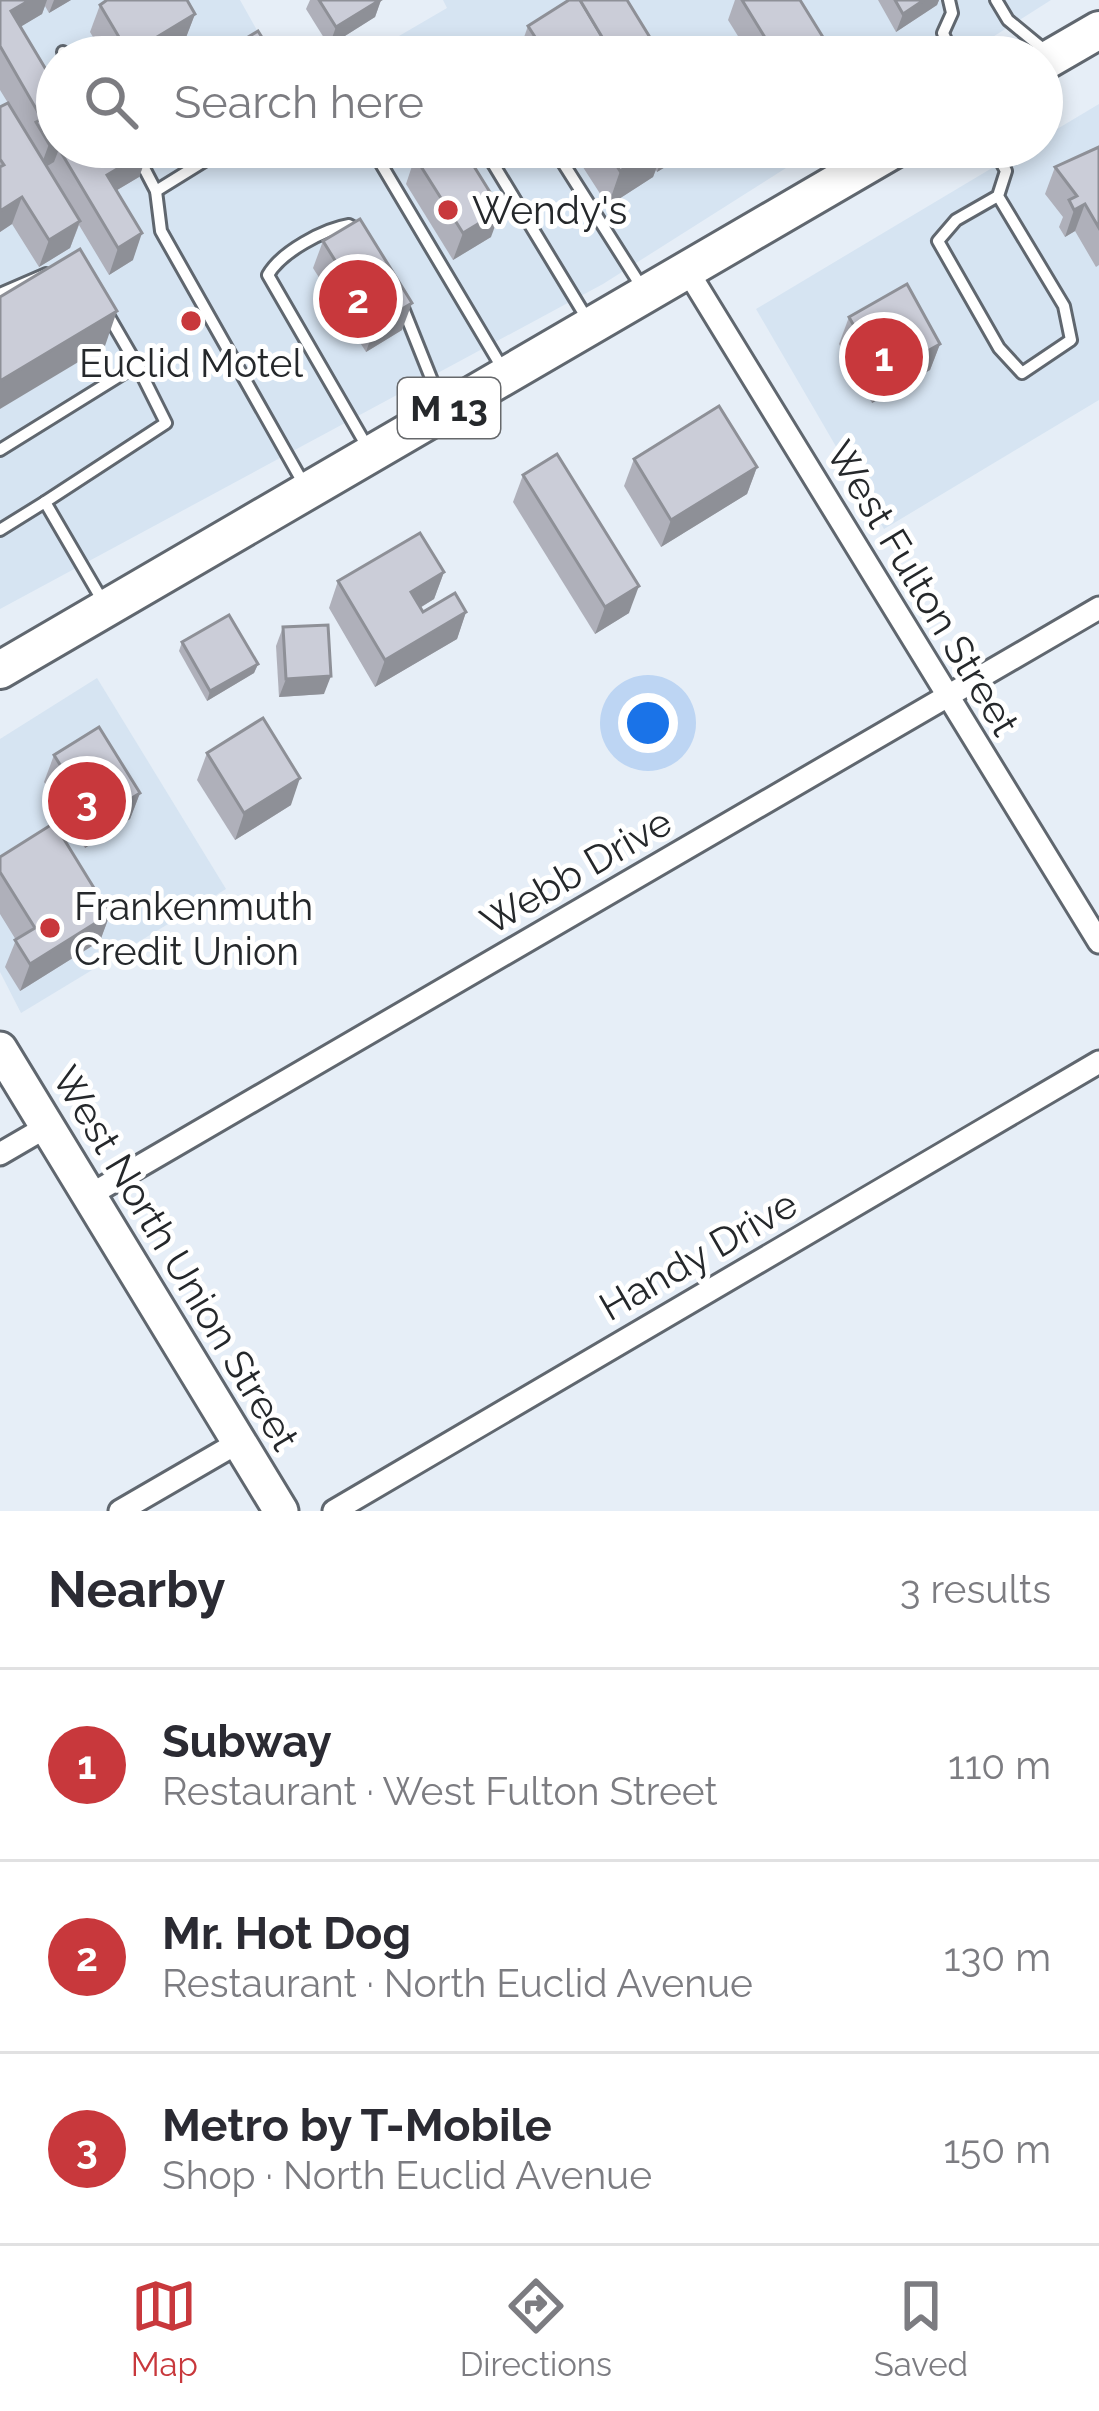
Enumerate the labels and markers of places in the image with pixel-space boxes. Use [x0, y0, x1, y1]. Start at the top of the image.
place label: Wendy's [472, 187, 627, 233]
marker: Wendy's [435, 197, 461, 223]
pin: 2 [319, 254, 397, 344]
marker: Euclid Motel [178, 308, 204, 334]
pin: 1 [845, 312, 923, 402]
place label: Euclid Motel [79, 340, 303, 386]
pin: 3 [48, 756, 126, 846]
place label: Frankenmuth Credit Union [74, 883, 313, 974]
marker: Frankenmuth Credit Union [37, 915, 63, 941]

